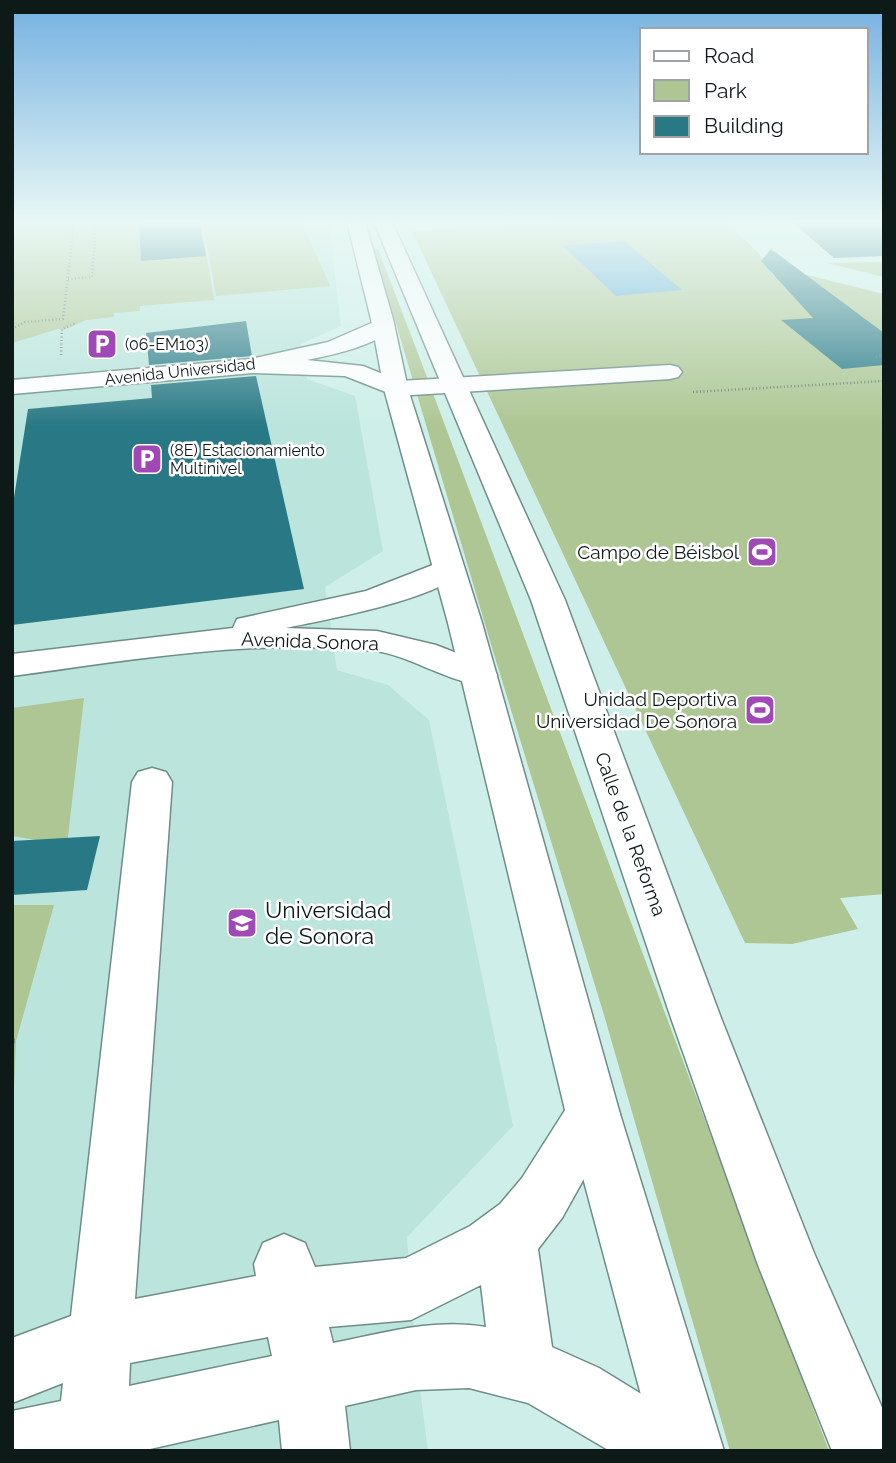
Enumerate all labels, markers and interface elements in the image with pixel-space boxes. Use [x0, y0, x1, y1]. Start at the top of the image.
legend [640, 28, 868, 154]
text: Road [704, 43, 754, 68]
text: Park [704, 78, 747, 103]
text: Building [704, 113, 784, 138]
parking icon: (06-EM103) [85, 327, 119, 361]
place label: (06-EM103) [125, 335, 208, 354]
street label: Avenida Universidad [104, 354, 256, 389]
place label: (8E) Estacionamiento Multinivel [170, 441, 325, 478]
parking icon: (8E) Estacionamiento Multinivel [130, 442, 164, 476]
sports icon: Campo de Béisbol [745, 535, 779, 569]
place label: Campo de Béisbol [577, 541, 740, 563]
street label: Avenida Sonora [241, 628, 379, 654]
place label: Unidad Deportiva Universidad De Sonora [536, 688, 737, 732]
sports icon: Unidad Deportiva Universidad De Sonora [743, 693, 777, 727]
street label: Calle de la Reforma [591, 749, 671, 919]
place label: Universidad de Sonora [265, 896, 391, 949]
school or university icon: Universidad de Sonora [225, 906, 259, 940]

